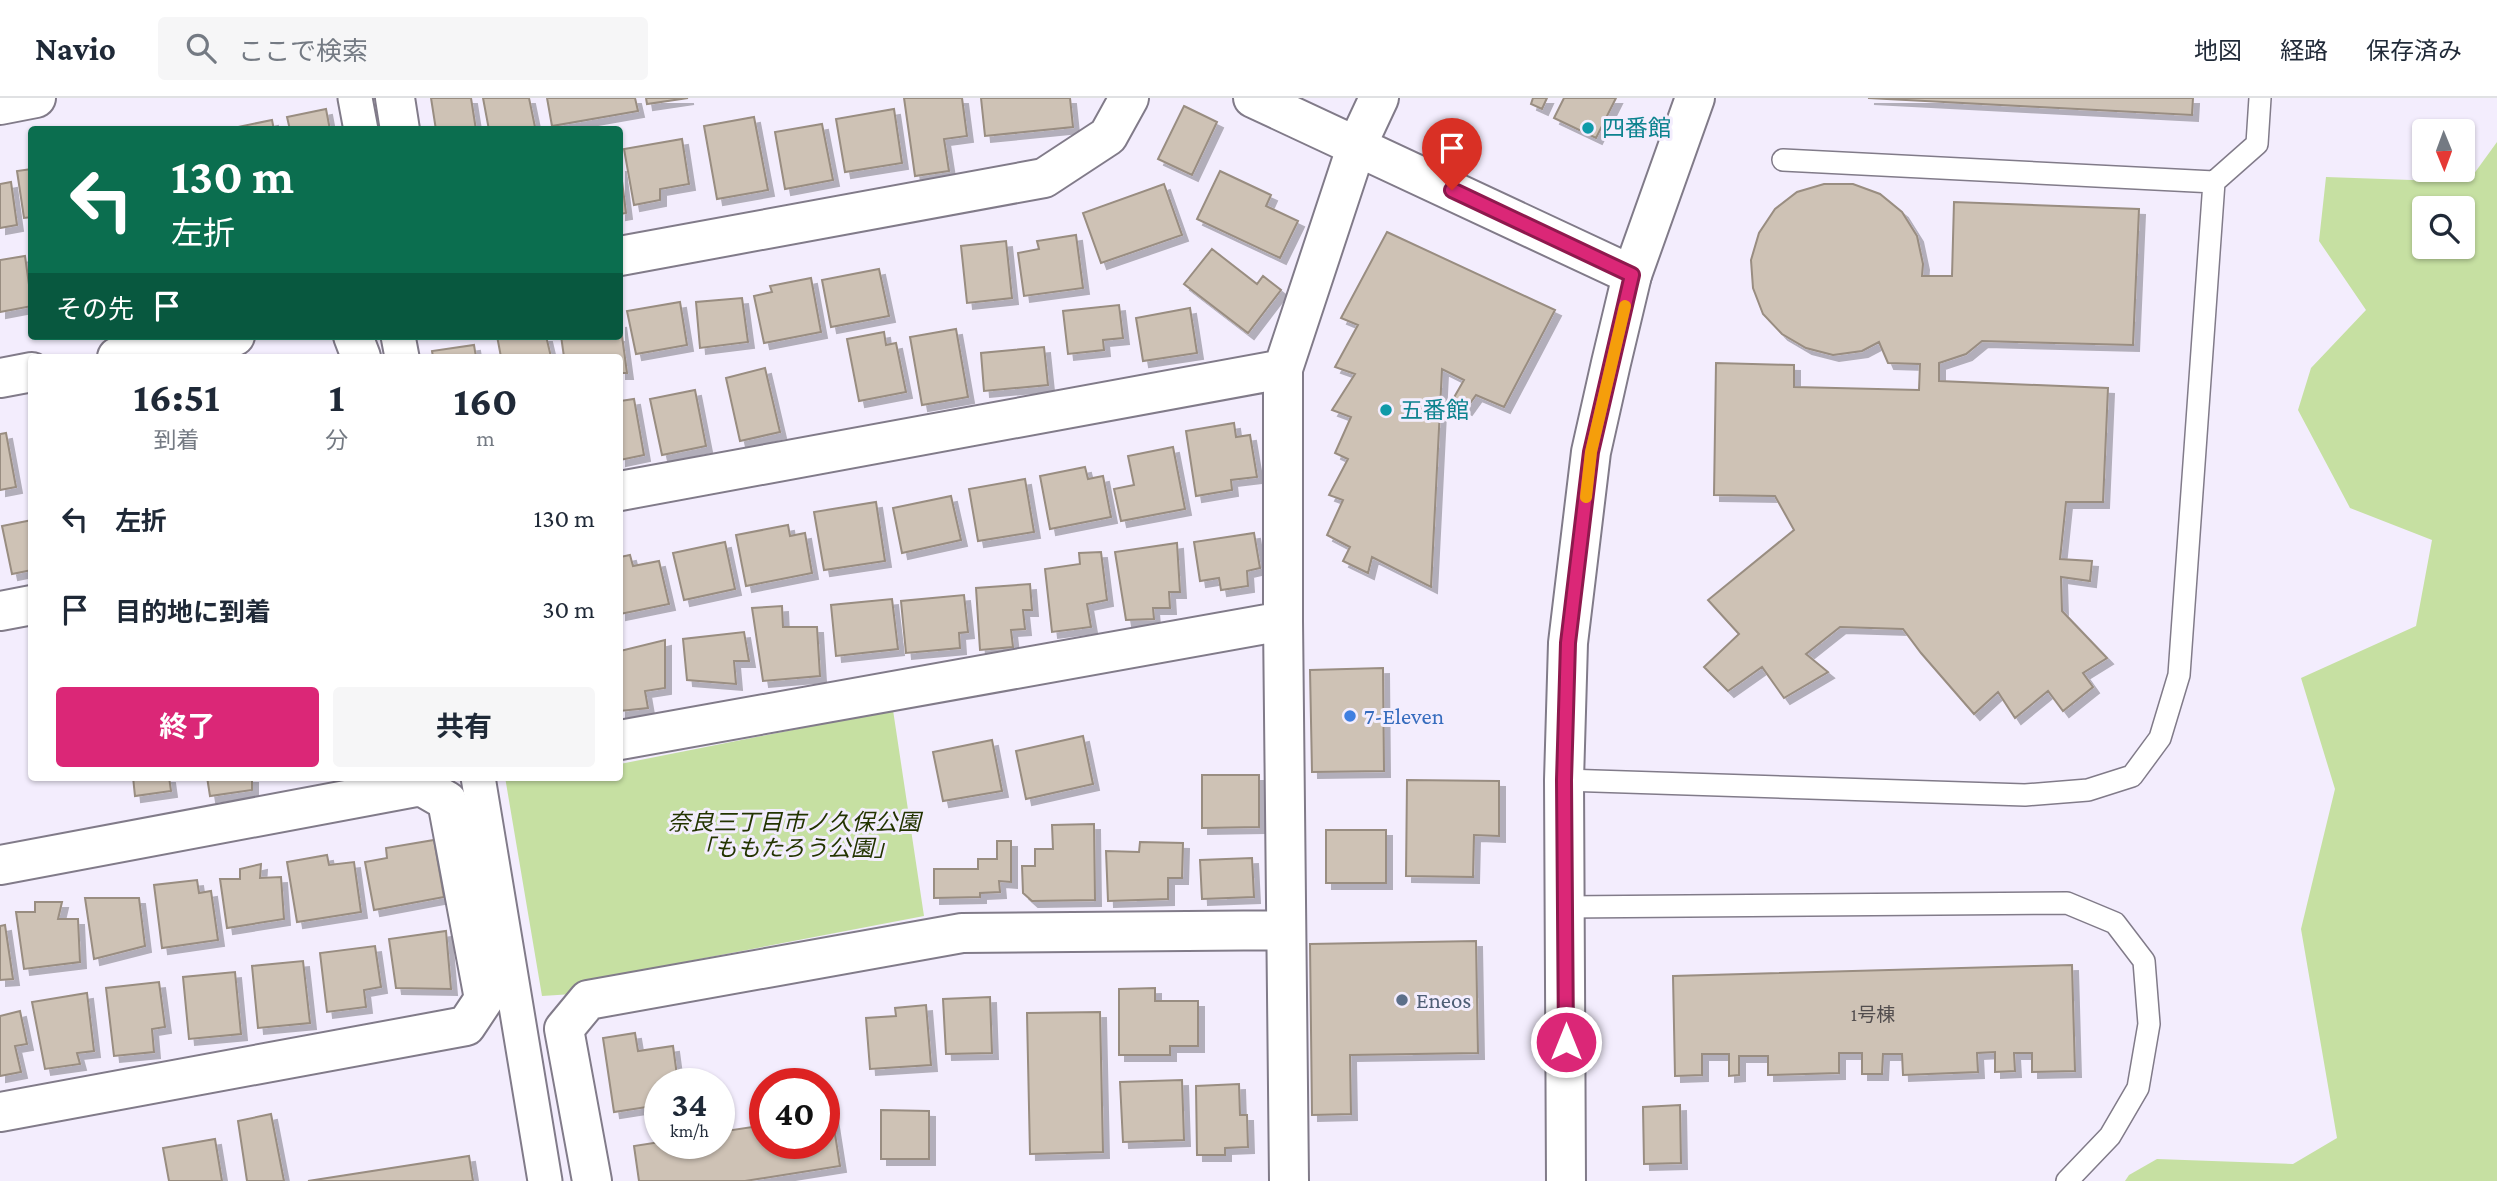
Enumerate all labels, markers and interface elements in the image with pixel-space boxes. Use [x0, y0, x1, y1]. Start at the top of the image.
search box [158, 17, 648, 80]
icon: search [182, 29, 220, 67]
text: Navio [35, 30, 116, 67]
text: ここで検索 [238, 37, 368, 66]
text: 地図 [2194, 37, 2242, 64]
text: 経路 [2280, 37, 2328, 64]
text: 保存済み [2366, 37, 2462, 64]
place label: 四番館 [1602, 115, 1671, 141]
pin [1422, 118, 1482, 190]
north arrow [2412, 119, 2474, 182]
map controls [2412, 119, 2475, 259]
marker: 四番館 [1580, 120, 1596, 136]
icon: arrive [1433, 129, 1471, 167]
text: 130 m [171, 149, 294, 204]
icon: left [56, 154, 147, 245]
button: search [2412, 196, 2475, 259]
text: 左折 [171, 215, 235, 251]
icon: arrive [148, 287, 186, 325]
text: その先 [56, 295, 134, 324]
text: 16:51 [133, 373, 220, 420]
text: 1 [329, 373, 344, 420]
text: 160 [453, 377, 518, 424]
place label: 五番館 [1400, 397, 1469, 423]
marker: 五番館 [1378, 402, 1394, 418]
text: m [476, 425, 495, 451]
text: 到着 [154, 427, 200, 453]
text: 分 [325, 427, 348, 453]
icon: left [56, 500, 94, 538]
text: 130 m [534, 504, 595, 533]
text: 左折 [115, 507, 167, 536]
icon: arrive [56, 591, 94, 629]
text: 30 m [542, 595, 595, 624]
text: 目的地に到着 [115, 598, 271, 627]
button: 終了 [56, 687, 319, 767]
button: 共有 [333, 687, 595, 767]
place label: 7-Eleven [1364, 703, 1444, 729]
marker: 7-Eleven [1342, 708, 1358, 724]
park label: 奈良三丁目市ノ久保公園 「ももたろう公園」 [668, 809, 924, 861]
place label: Eneos [1416, 987, 1471, 1013]
marker: Eneos [1394, 992, 1410, 1008]
house number: 1号棟 [1851, 1004, 1895, 1025]
position arrow [1529, 1005, 1603, 1079]
speed limit sign: 40 [749, 1068, 840, 1159]
text: 34 [672, 1085, 707, 1124]
text: km/h [670, 1121, 709, 1141]

